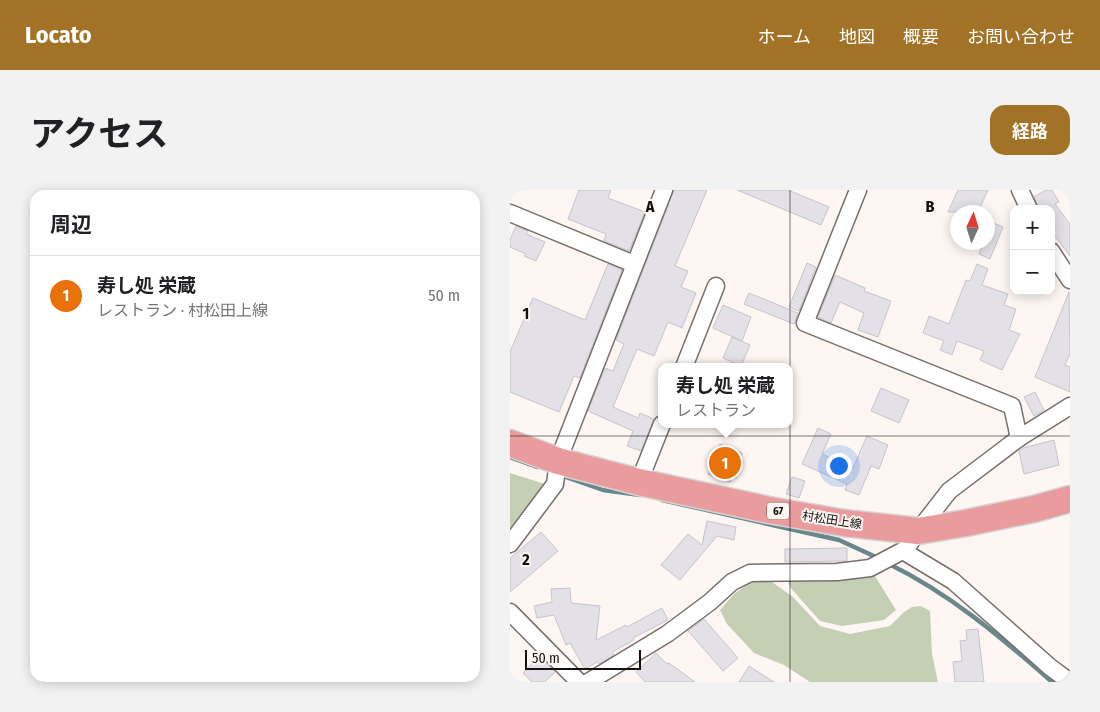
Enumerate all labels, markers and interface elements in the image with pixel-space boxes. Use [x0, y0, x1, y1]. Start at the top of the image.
text: Locato [25, 21, 91, 49]
text: ホーム [758, 26, 811, 48]
text: 地図 [839, 26, 875, 48]
text: 概要 [903, 26, 939, 48]
text: お問い合わせ [967, 26, 1075, 48]
button: 経路 [990, 105, 1070, 155]
text: アクセス [30, 113, 168, 155]
text: A [645, 197, 655, 216]
text: B [926, 197, 935, 216]
north arrow [950, 205, 995, 250]
map controls [1010, 205, 1055, 295]
button: + [1010, 205, 1055, 250]
text: 周辺 [50, 212, 92, 238]
button: − [1010, 250, 1055, 295]
text: 寿し処 栄蔵 [97, 274, 196, 297]
text: 1 [63, 286, 69, 305]
text: 50 m [428, 286, 460, 305]
text: レストラン · 村松田上線 [97, 301, 268, 320]
text: 1 [523, 304, 529, 323]
popup [658, 363, 793, 428]
text: 寿し処 栄蔵 [676, 374, 775, 397]
text: レストラン [676, 401, 756, 420]
pin: 1 [709, 444, 741, 482]
your location [826, 453, 852, 479]
road number: 67 [767, 502, 789, 520]
street label: 村松田上線 [801, 508, 863, 532]
text: 2 [521, 550, 530, 569]
scale bar [525, 647, 641, 670]
text: 50 m [532, 650, 560, 667]

